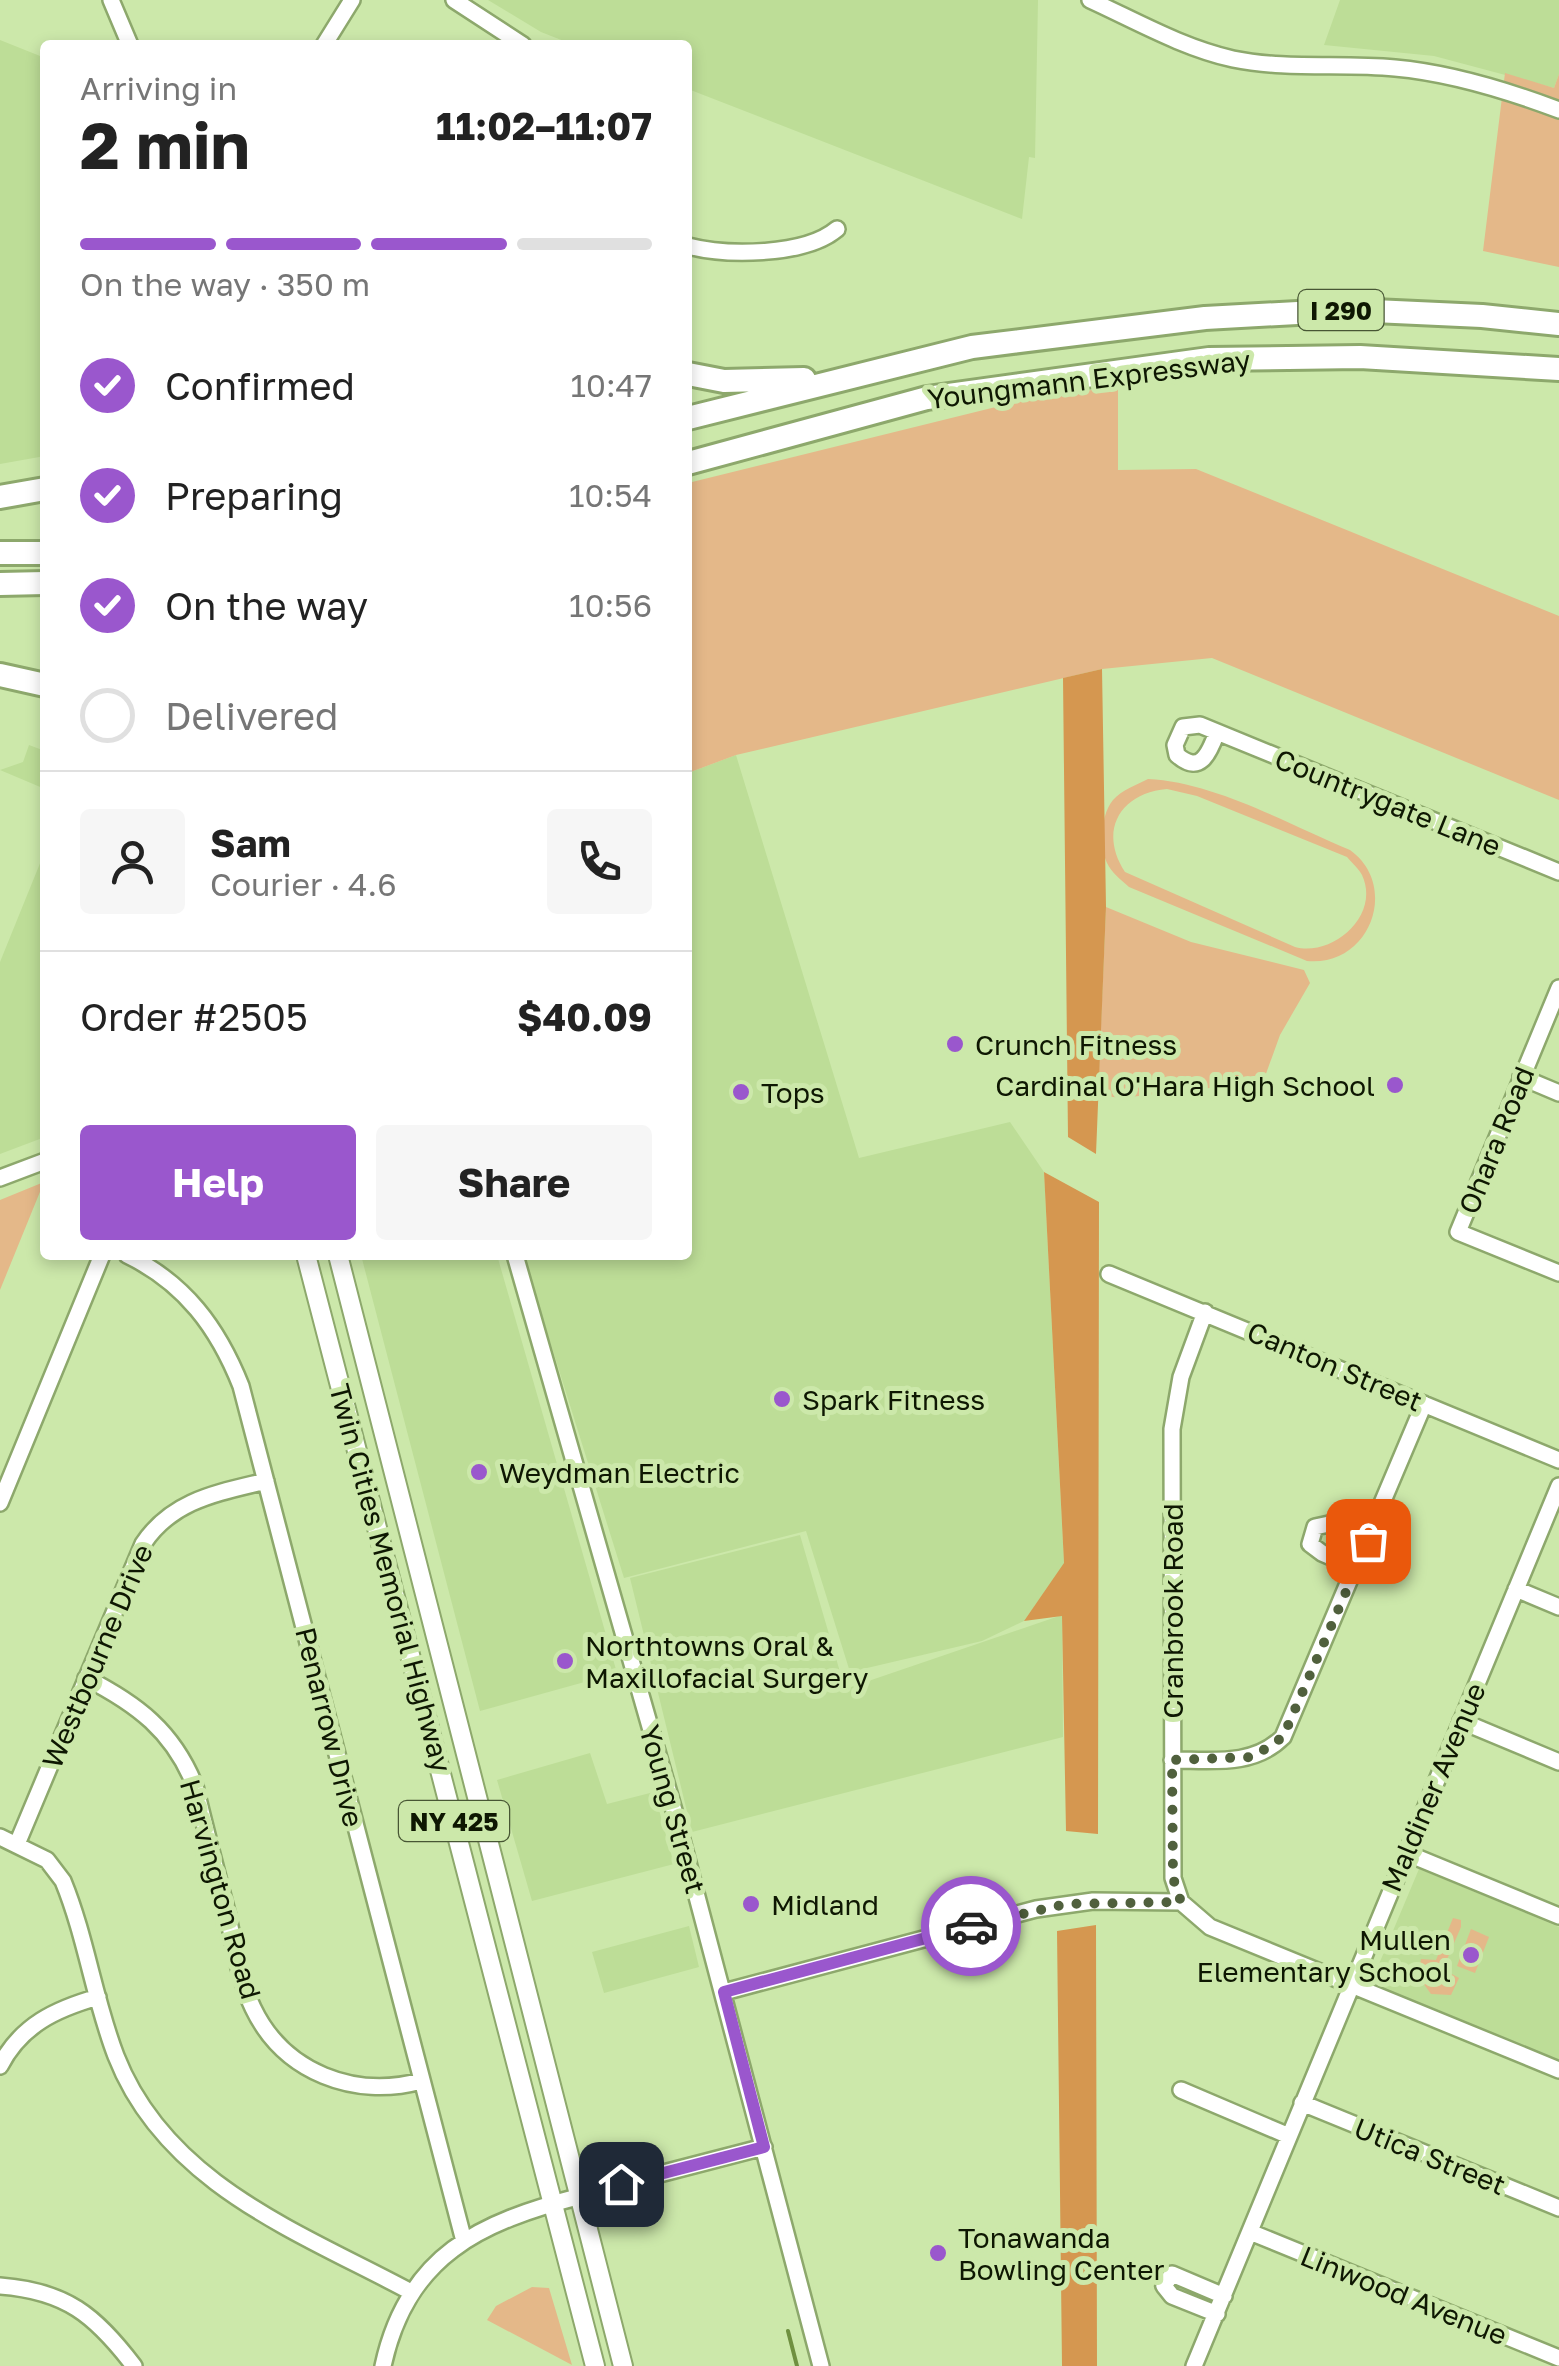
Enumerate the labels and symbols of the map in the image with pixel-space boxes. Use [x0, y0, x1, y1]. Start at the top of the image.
road number: I 290 [1298, 290, 1384, 330]
street label: Youngmann Expressway [926, 343, 1253, 415]
street label: Countrygate Lane [1270, 742, 1506, 862]
place label: Crunch Fitness [975, 1028, 1177, 1061]
marker: Crunch Fitness [944, 1033, 966, 1055]
street label: Ohara Road [1452, 1062, 1540, 1218]
place label: Cardinal O'Hara High School [995, 1069, 1375, 1102]
marker: Cardinal O'Hara High School [1384, 1074, 1406, 1096]
place label: Tops [761, 1076, 825, 1109]
marker: Tops [730, 1081, 752, 1103]
street label: Canton Street [1243, 1314, 1427, 1418]
street label: Twin Cities Memorial Highway [323, 1380, 459, 1776]
place label: Spark Fitness [802, 1383, 985, 1416]
marker: Spark Fitness [771, 1388, 793, 1410]
place label: Weydman Electric [499, 1456, 740, 1489]
marker: Weydman Electric [468, 1461, 490, 1483]
pin [1326, 1499, 1411, 1584]
street label: Cranbrook Road [1156, 1503, 1189, 1719]
street label: Westbourne Drive [35, 1539, 159, 1773]
street label: Penarrow Drive [289, 1624, 371, 1830]
place label: Northtowns Oral & Maxillofacial Surgery [585, 1629, 869, 1694]
marker: Northtowns Oral & Maxillofacial Surgery [554, 1650, 576, 1672]
street label: Maldiner Avenue [1374, 1678, 1492, 1896]
street label: Young Street [633, 1721, 713, 1897]
street label: Harvington Road [174, 1775, 268, 2003]
road number: NY 425 [399, 1801, 509, 1841]
courier [921, 1876, 1021, 1976]
place label: Midland [771, 1888, 879, 1921]
marker: Midland [740, 1893, 762, 1915]
place label: Mullen Elementary School [1197, 1923, 1451, 1988]
marker: Mullen Elementary School [1460, 1944, 1482, 1966]
street label: Utica Street [1350, 2111, 1510, 2201]
pin [579, 2142, 664, 2227]
place label: Tonawanda Bowling Center [958, 2221, 1165, 2286]
street label: Linwood Avenue [1296, 2239, 1512, 2351]
marker: Tonawanda Bowling Center [927, 2242, 949, 2264]

